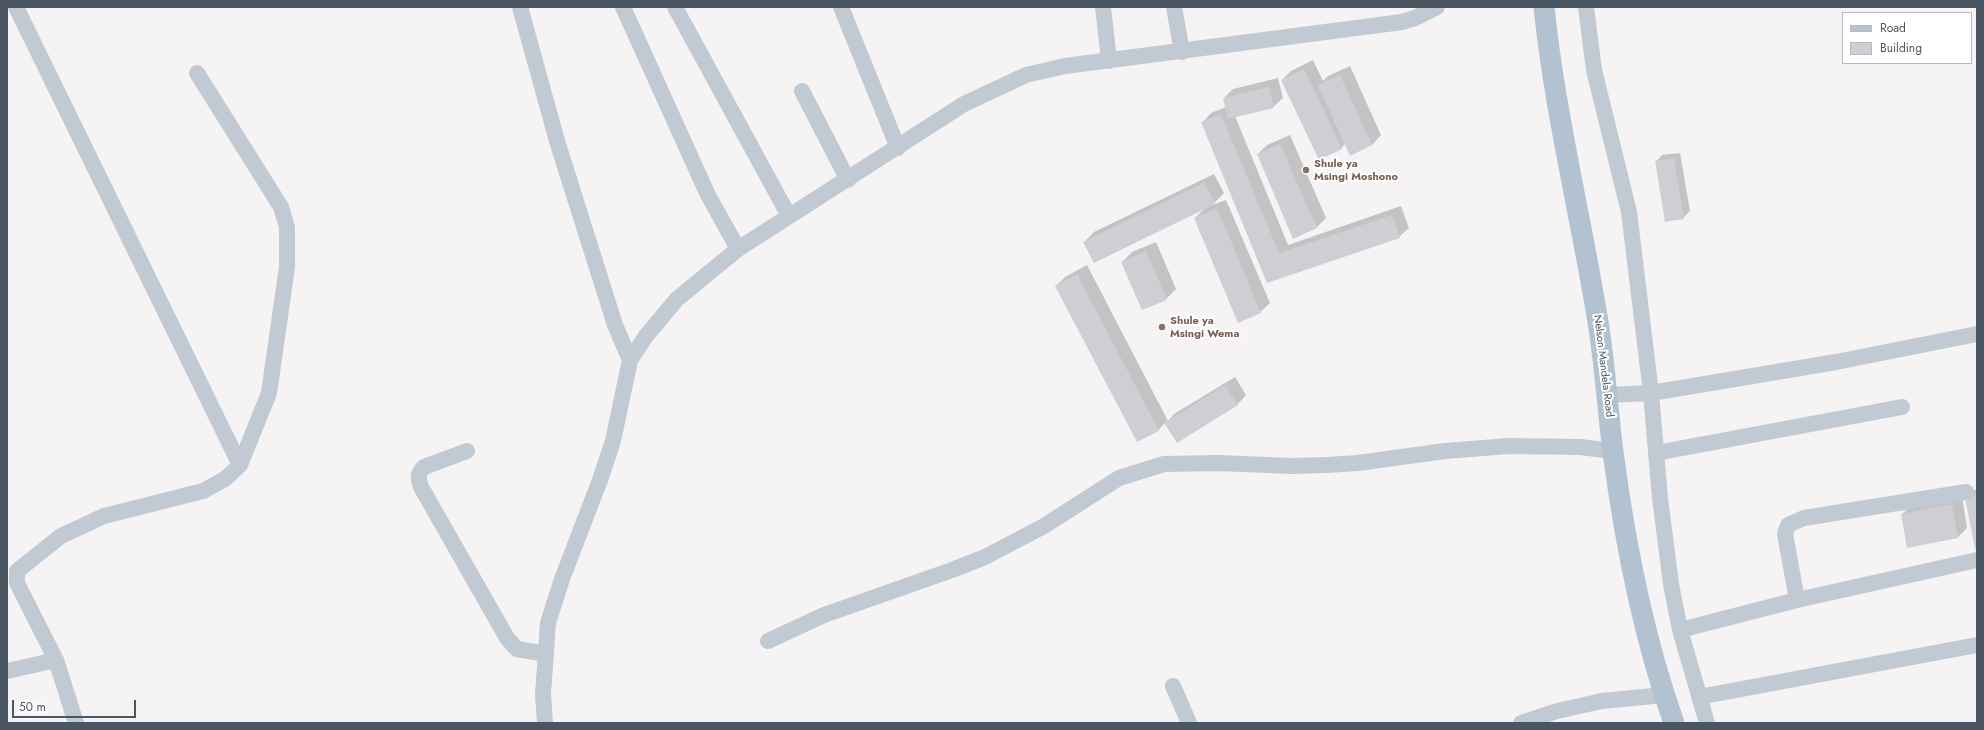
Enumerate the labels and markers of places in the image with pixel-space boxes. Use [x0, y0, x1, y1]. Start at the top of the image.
place label: Shule ya Msingi Moshono [1314, 157, 1398, 183]
marker: Shule ya Msingi Moshono [1301, 165, 1311, 175]
place label: Shule ya Msingi Wema [1170, 314, 1239, 340]
marker: Shule ya Msingi Wema [1157, 322, 1167, 332]

